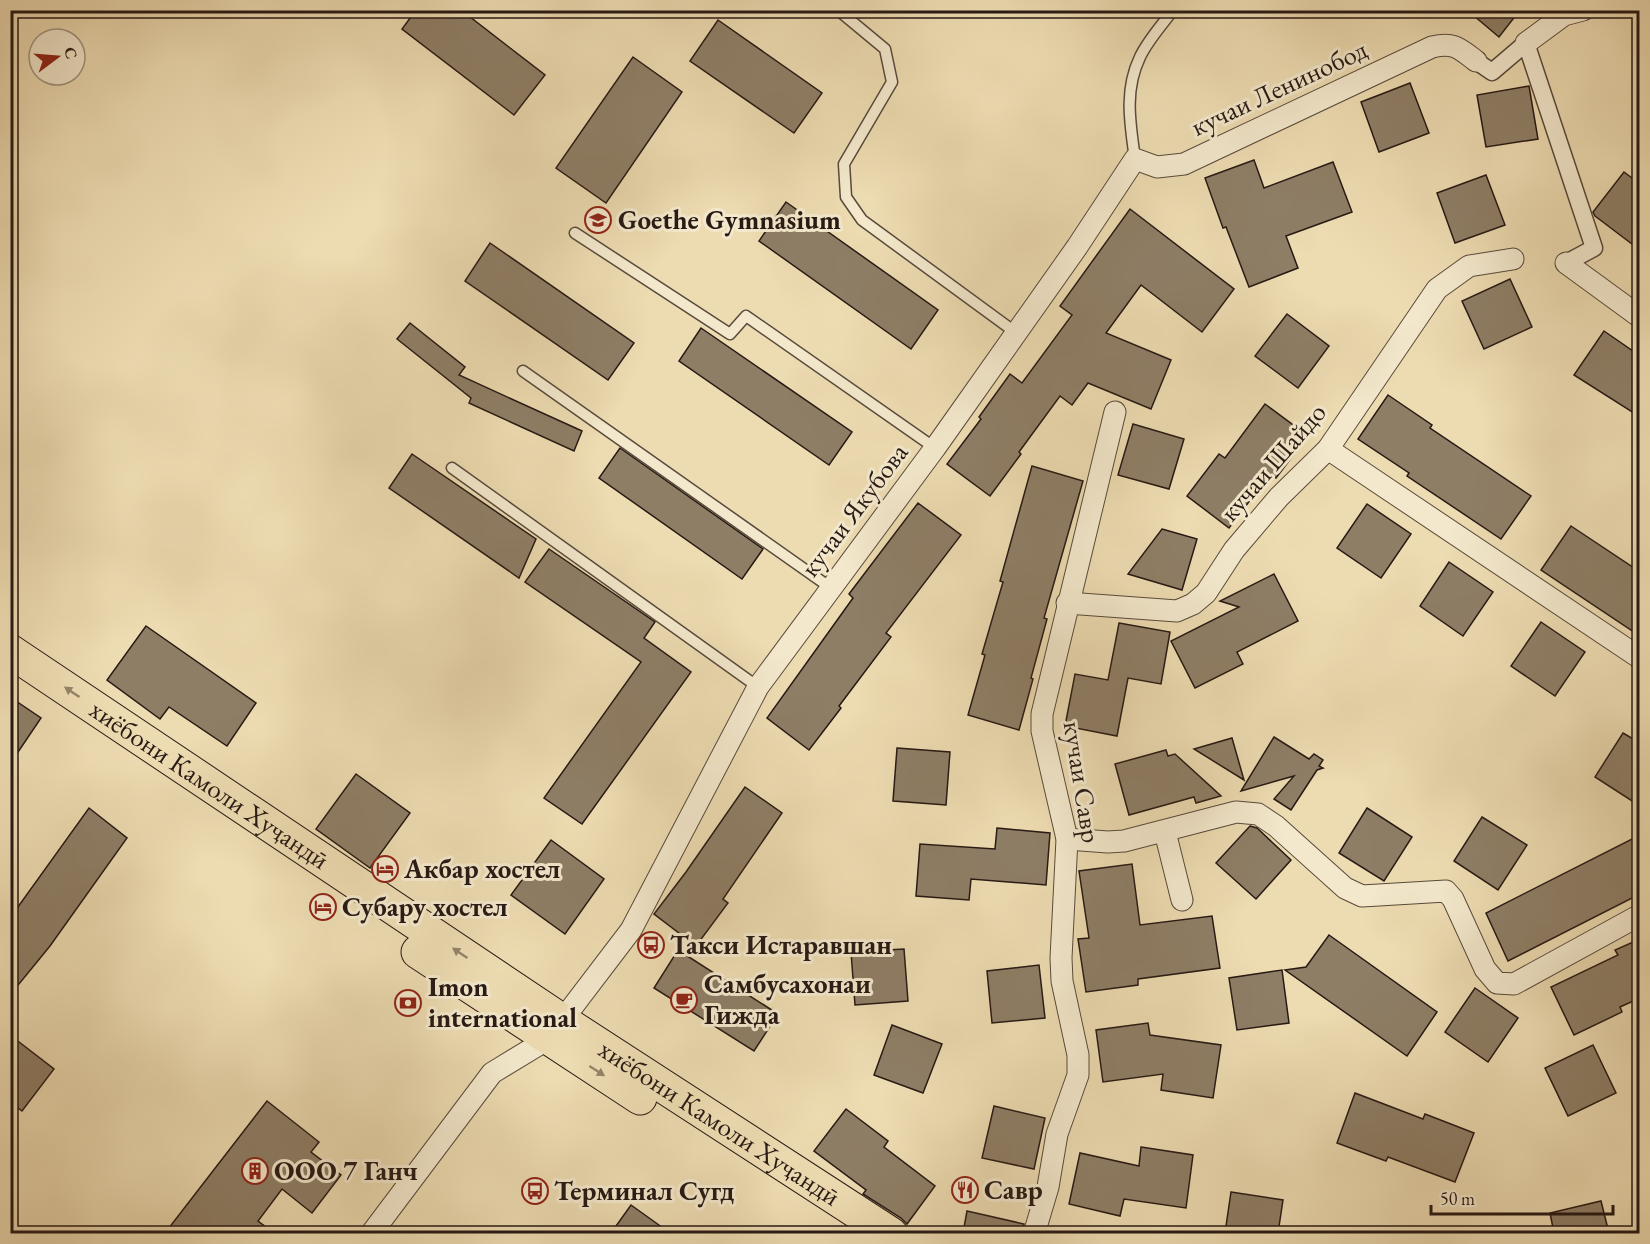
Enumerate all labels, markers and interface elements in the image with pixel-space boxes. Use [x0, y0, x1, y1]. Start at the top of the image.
north arrow [27, 27, 87, 87]
street label: кучаи Ленинобод [1185, 31, 1373, 144]
text: С [59, 45, 83, 61]
place label: Goethe Gymnasium [618, 202, 841, 237]
school or university icon: Goethe Gymnasium [583, 205, 613, 235]
street label: кучаи Шайдо [1212, 395, 1334, 528]
street label: кучаи Якубова [792, 436, 915, 584]
one-way arrow [64, 686, 80, 698]
street label: хиёбони Камоли Хуҷандӣ [83, 691, 336, 877]
street label: кучаи Савр [1056, 719, 1109, 845]
place label: Акбар хостел [403, 851, 560, 886]
hotel icon: Акбар хостел [370, 854, 400, 884]
place label: Субару хостел [342, 889, 508, 924]
hotel icon: Субару хостел [308, 892, 338, 922]
place label: Такси Истаравшан [670, 927, 892, 962]
bus stop icon: Такси Истаравшан [636, 930, 666, 960]
one-way arrow [452, 947, 469, 958]
place label: Самбусахонаи Гижда [704, 966, 871, 1032]
place label: Imon international [428, 969, 577, 1035]
cafe icon: Самбусахонаи Гижда [669, 985, 699, 1015]
bank icon: Imon international [393, 988, 423, 1018]
street label: хиёбони Камоли Хуҷандӣ [592, 1031, 847, 1214]
one-way arrow [589, 1065, 605, 1076]
place label: ООО 7 Ганч [274, 1153, 418, 1188]
building icon: ООО 7 Ганч [240, 1156, 270, 1186]
place label: Савр [984, 1172, 1043, 1207]
place label: Терминал Сугд [554, 1173, 735, 1208]
restaurant icon: Савр [950, 1175, 980, 1205]
bus stop icon: Терминал Сугд [520, 1176, 550, 1206]
scale bar [1431, 1178, 1612, 1216]
text: 50 m [1440, 1187, 1475, 1210]

